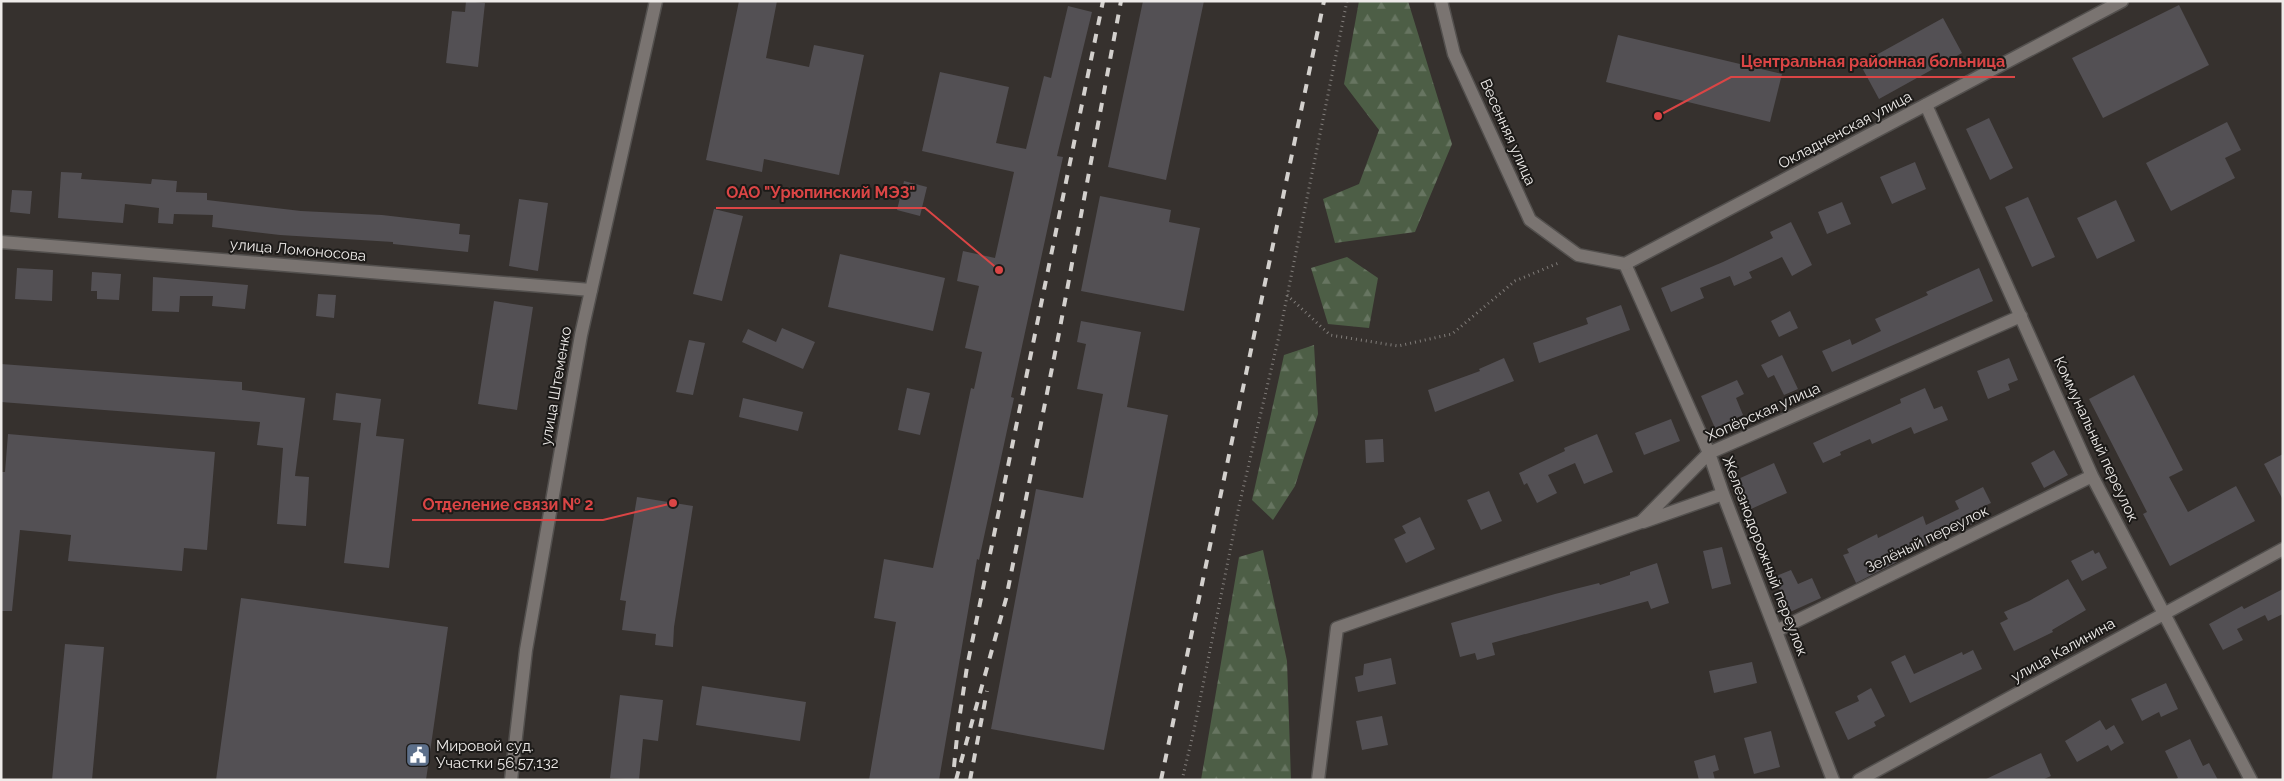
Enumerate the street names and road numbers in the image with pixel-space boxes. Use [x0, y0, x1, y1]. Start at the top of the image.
street label: Весенняя улица [1476, 76, 1540, 188]
street label: Окладненская улица [1775, 87, 1915, 173]
street label: улица Ломоносова [229, 235, 367, 265]
street label: улица Штеменко [537, 325, 575, 447]
street label: Коммунальный переулок [2050, 354, 2142, 525]
street label: Хопёрская улица [1703, 379, 1823, 445]
street label: Железнодорожный переулок [1718, 453, 1812, 659]
street label: Зелёный переулок [1863, 501, 1992, 577]
street label: улица Калинина [2008, 614, 2118, 686]

